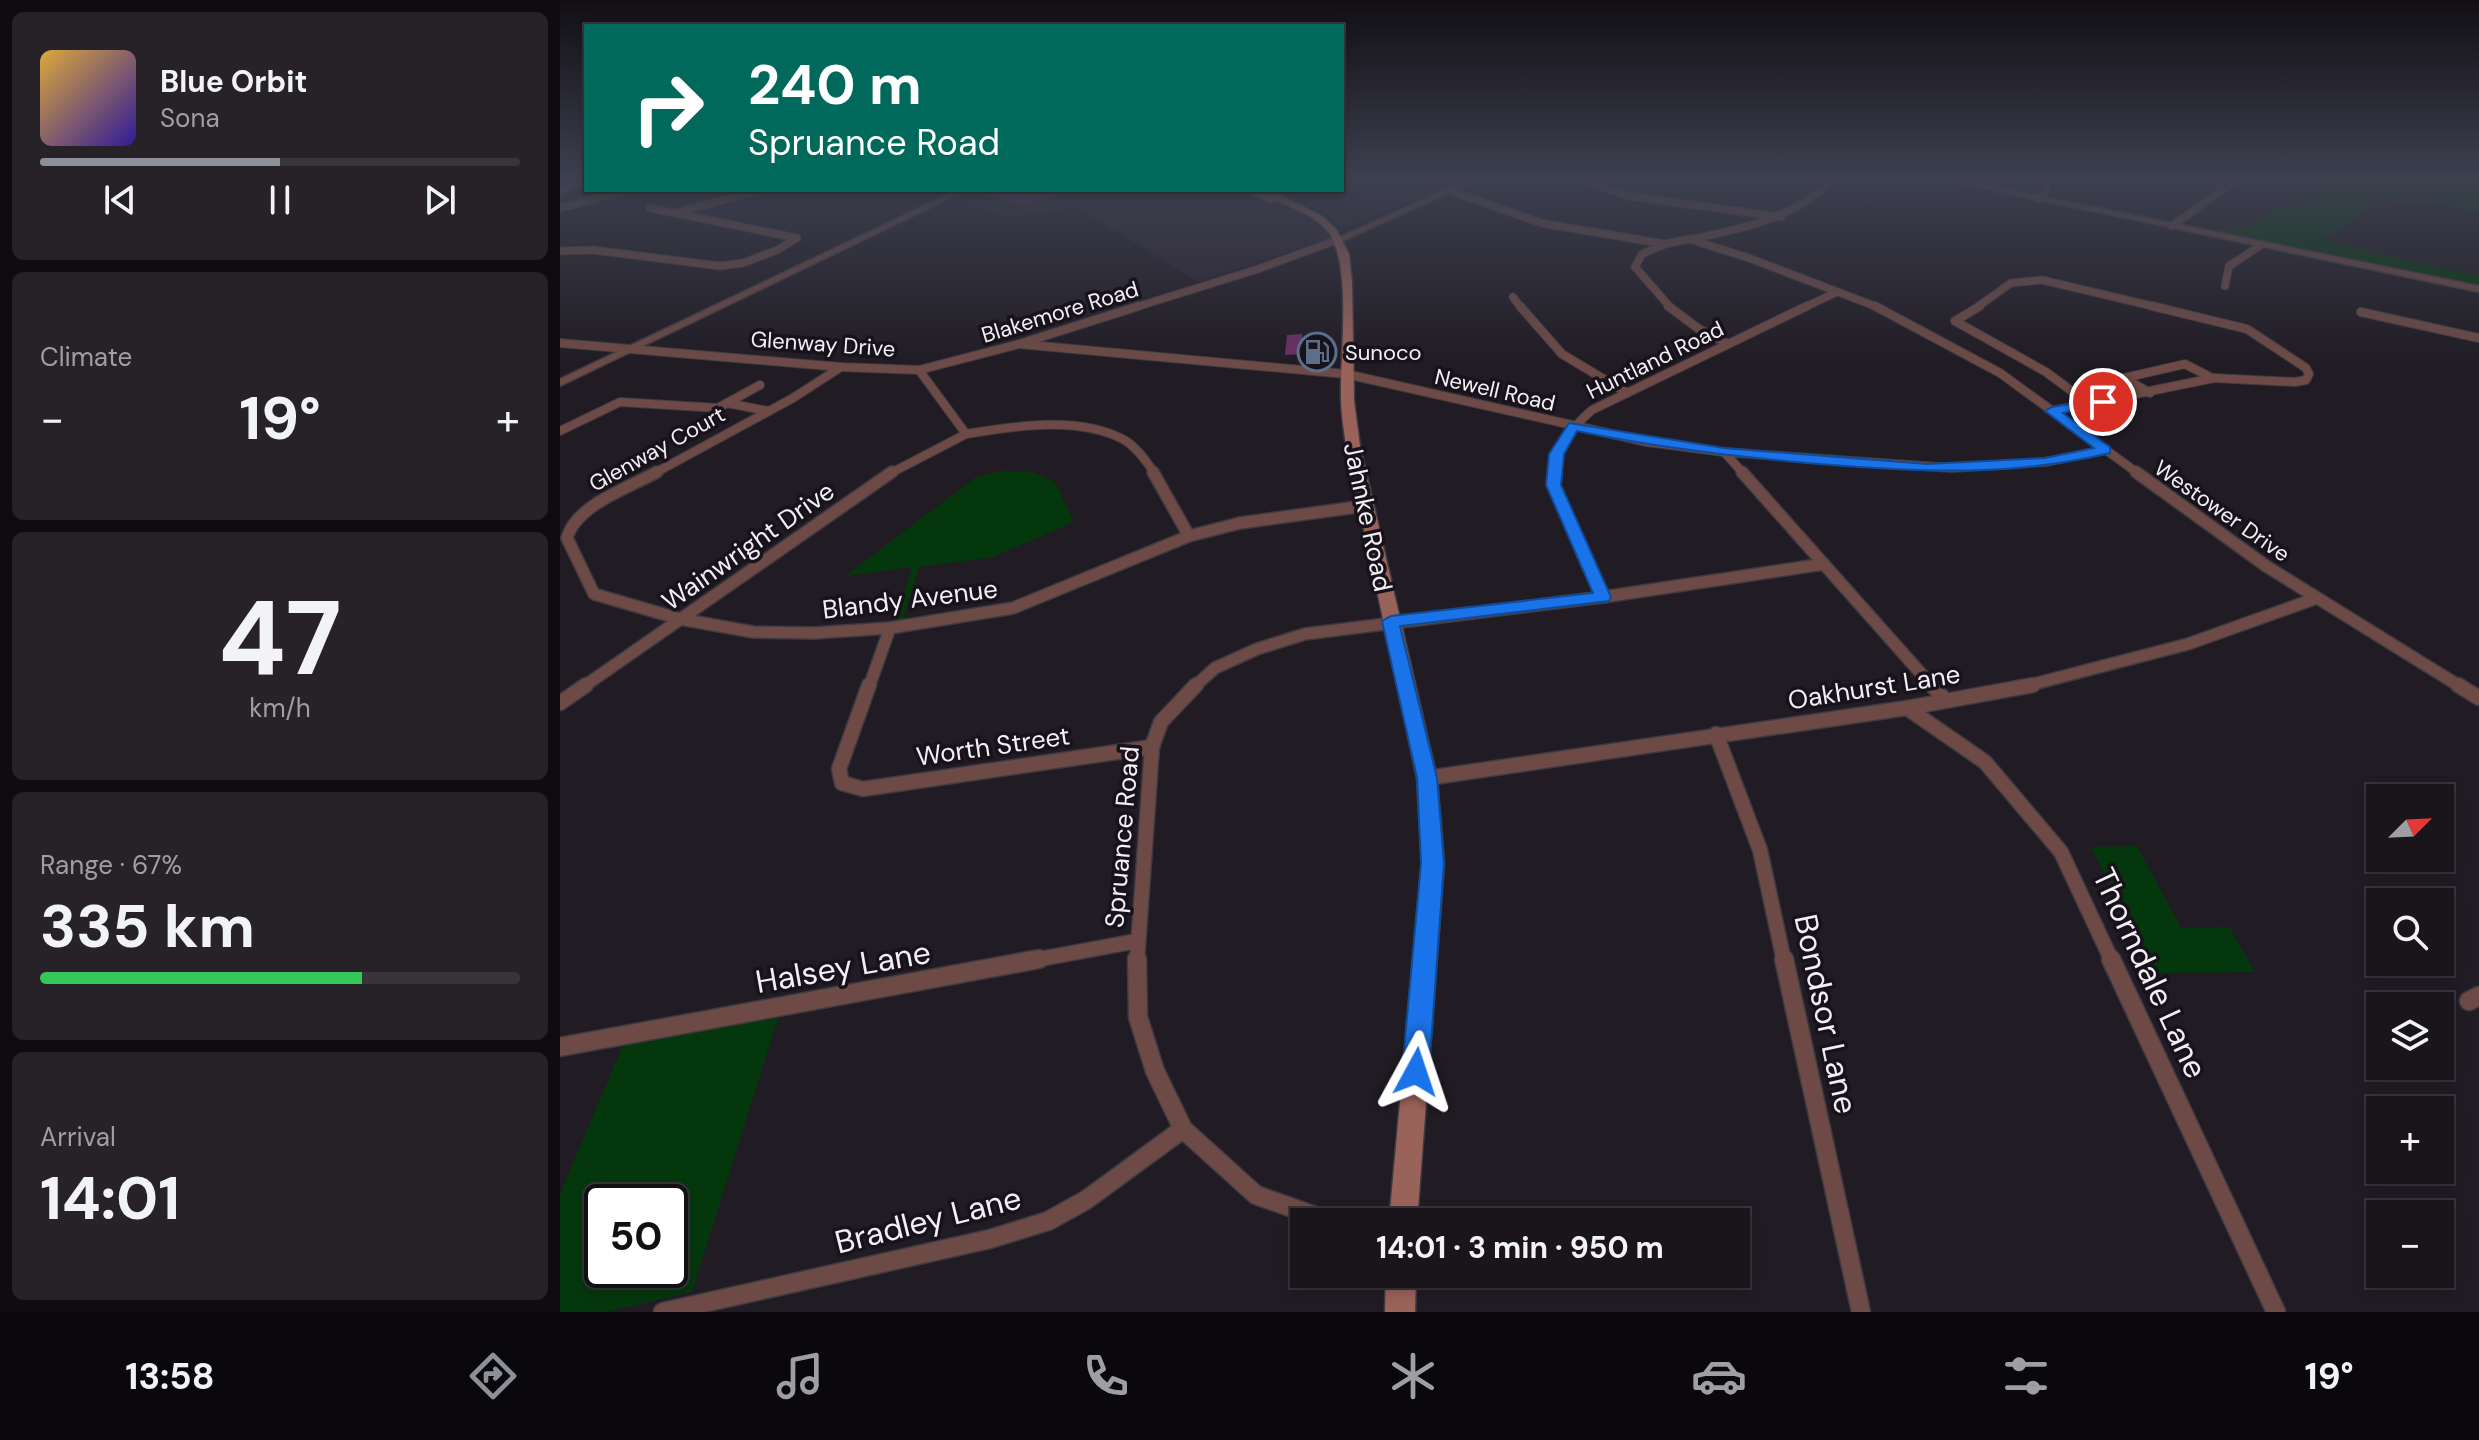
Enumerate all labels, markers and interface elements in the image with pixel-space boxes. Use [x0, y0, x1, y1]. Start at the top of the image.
text: 240 m [748, 48, 922, 121]
icon: right [616, 56, 720, 160]
text: Blue Orbit [160, 62, 307, 101]
text: Sona [160, 101, 220, 135]
text: Spruance Road [748, 119, 1000, 166]
icon: previous [98, 178, 142, 222]
icon: pause [258, 178, 302, 222]
icon: next [418, 178, 462, 222]
street label: Blakemore Road [978, 274, 1142, 350]
street label: Huntland Road [1582, 314, 1728, 406]
street label: Glenway Drive [750, 324, 896, 364]
fuel station icon: Sunoco [1296, 331, 1338, 373]
place label: Sunoco [1345, 338, 1422, 367]
text: Climate [40, 340, 132, 374]
street label: Newell Road [1432, 362, 1558, 418]
pin [2069, 368, 2137, 436]
text: 19° [239, 379, 321, 458]
icon: arrive [2081, 380, 2125, 424]
text: − [40, 390, 64, 448]
text: + [496, 390, 520, 448]
street label: Glenway Court [584, 400, 730, 498]
street label: Jahnke Road [1336, 439, 1400, 595]
street label: Westower Drive [2149, 453, 2295, 569]
street label: Wainwright Drive [655, 474, 841, 618]
text: 47 [218, 571, 342, 706]
street label: Blandy Avenue [820, 571, 1000, 627]
street label: Oakhurst Lane [1785, 657, 1963, 717]
text: km/h [249, 691, 311, 725]
street label: Worth Street [914, 718, 1072, 774]
street label: Spruance Road [1097, 745, 1147, 929]
north arrow [2366, 784, 2454, 872]
map controls [2366, 784, 2454, 1288]
text: Range · 67% [40, 848, 182, 882]
street label: Thorndale Lane [2083, 861, 2217, 1085]
text: 335 km [40, 887, 255, 966]
button: search [2366, 888, 2454, 976]
street label: Bondsor Lane [1784, 910, 1868, 1118]
street label: Halsey Lane [752, 931, 934, 1003]
button: layers [2366, 992, 2454, 1080]
position arrow [1374, 1030, 1458, 1114]
button: + [2366, 1096, 2454, 1184]
text: Arrival [40, 1120, 116, 1154]
text: 14:01 [40, 1159, 180, 1238]
street label: Bradley Lane [831, 1177, 1025, 1263]
speed limit sign: 50 [584, 1184, 688, 1288]
button: − [2366, 1200, 2454, 1288]
text: 14:01 · 3 min · 950 m [1376, 1228, 1664, 1267]
icon: directions [465, 1348, 521, 1404]
icon: music [772, 1348, 828, 1404]
icon: phone [1078, 1348, 1134, 1404]
icon: climate [1385, 1348, 1441, 1404]
icon: car [1691, 1348, 1747, 1404]
icon: filters [1998, 1348, 2054, 1404]
text: 13:58 [125, 1353, 214, 1400]
text: 19° [2305, 1353, 2354, 1400]

